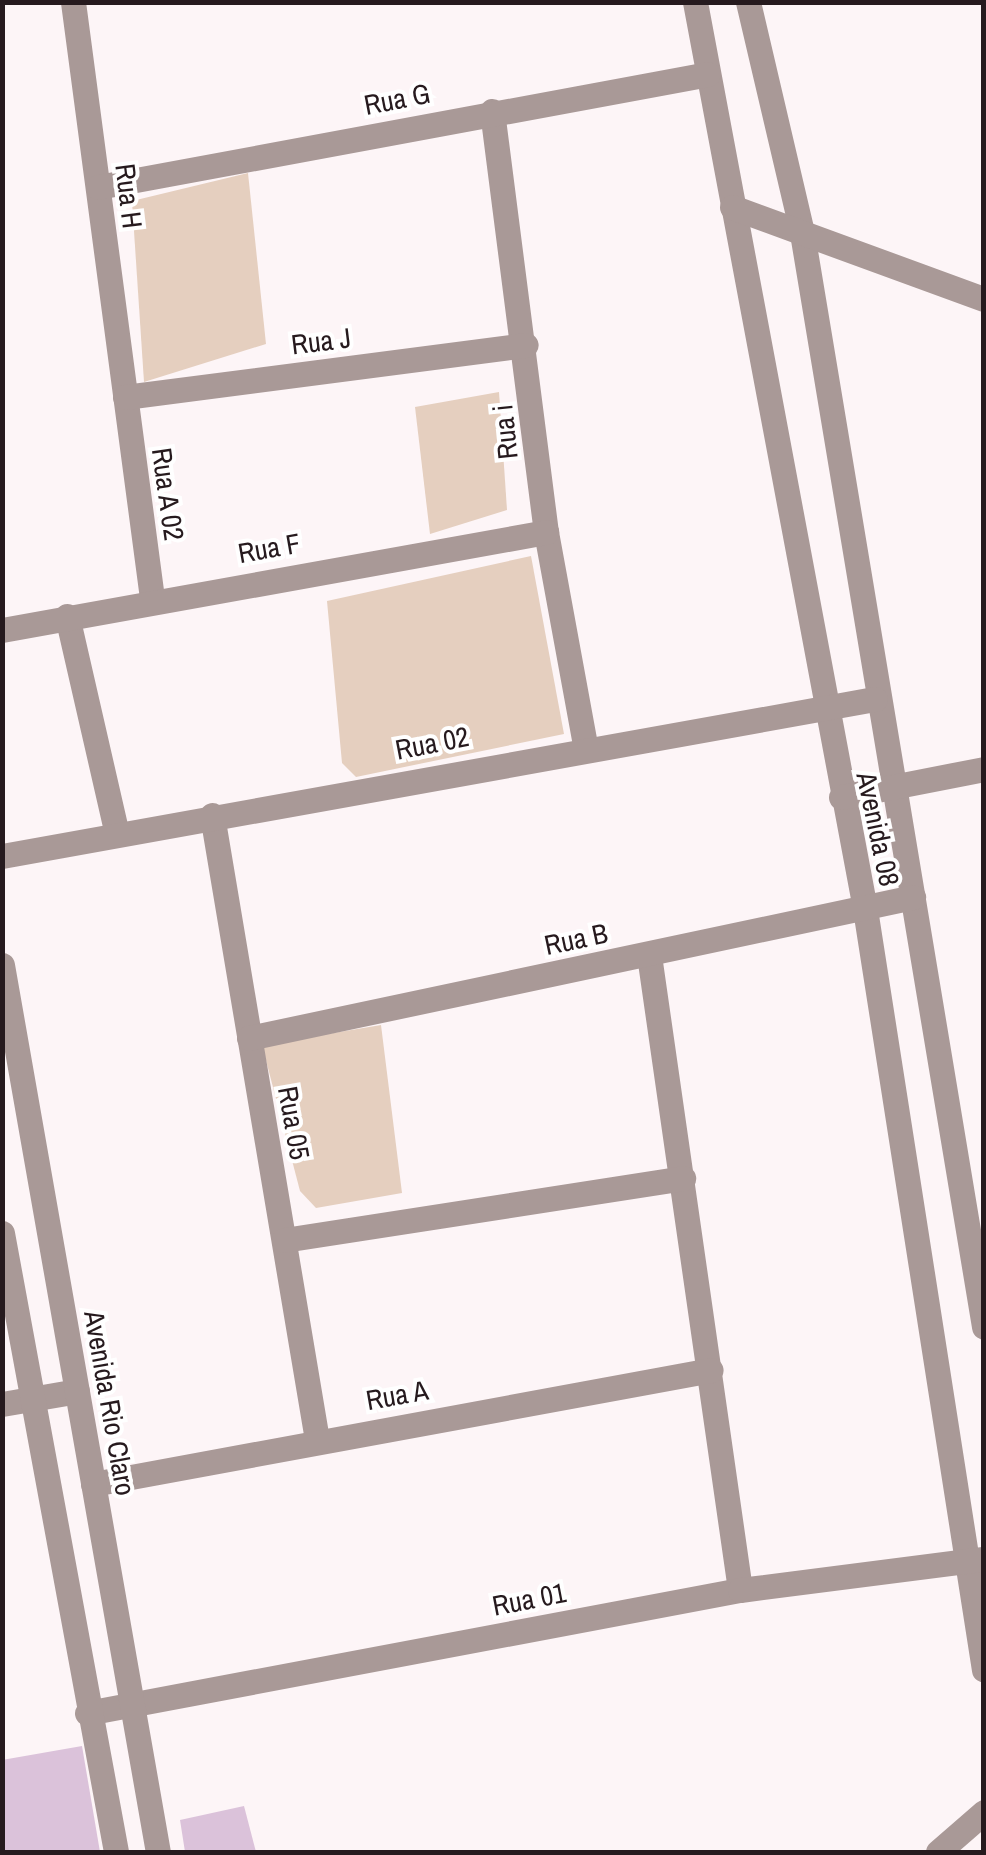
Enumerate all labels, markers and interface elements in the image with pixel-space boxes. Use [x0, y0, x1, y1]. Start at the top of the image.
street label: Rua G [361, 76, 433, 122]
street label: Rua H [108, 162, 150, 230]
street label: Rua J [289, 321, 353, 361]
street label: Rua i [485, 403, 525, 461]
street label: Rua A 02 [145, 444, 191, 544]
street label: Rua F [235, 526, 303, 570]
street label: Rua 02 [392, 719, 472, 767]
street label: Avenida 08 [850, 769, 906, 889]
street label: Rua B [541, 916, 611, 962]
street label: Rua 05 [271, 1084, 317, 1162]
street label: Avenida Rio Claro [77, 1308, 143, 1498]
street label: Rua A [363, 1373, 431, 1417]
street label: Rua 01 [489, 1575, 569, 1623]

